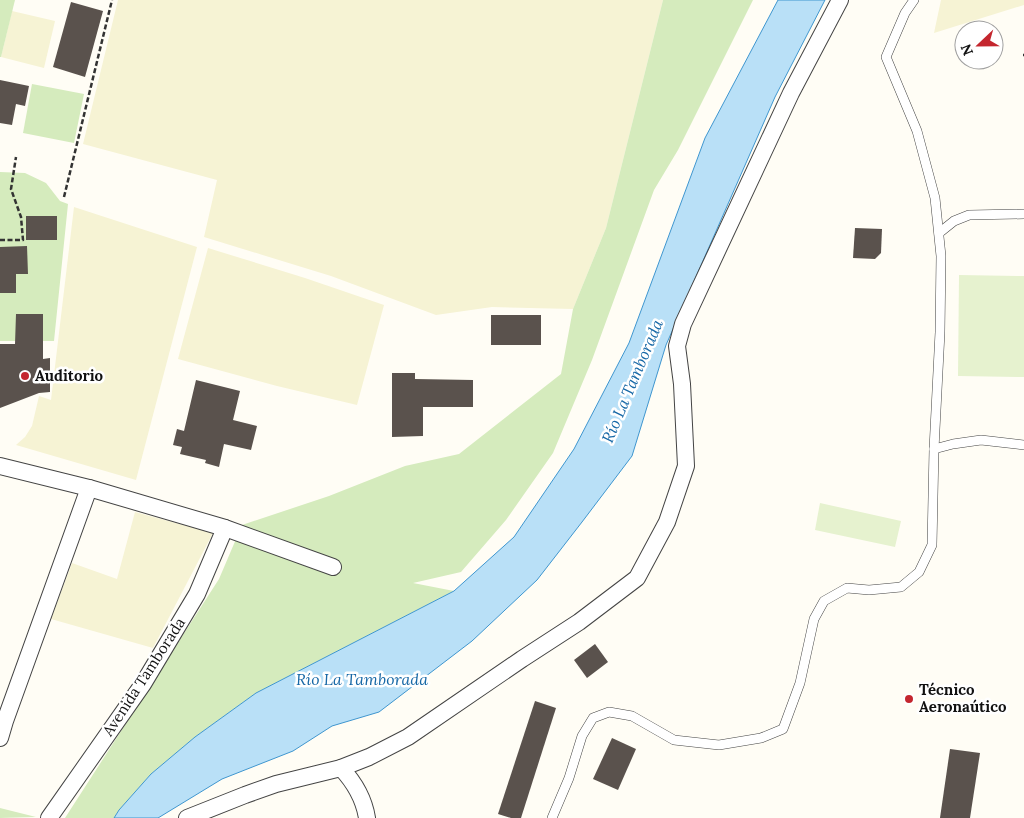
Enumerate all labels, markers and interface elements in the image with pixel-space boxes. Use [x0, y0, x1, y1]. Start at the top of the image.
north arrow [954, 20, 1004, 70]
text: N [957, 41, 977, 58]
water label: Río La Tamborada [597, 316, 667, 446]
place label: Auditorio [35, 366, 104, 385]
marker: Auditorio [19, 370, 31, 382]
street label: Avenida Tamborada [98, 614, 189, 740]
water label: Río La Tamborada [296, 669, 428, 689]
place label: Técnico Aeronaútico [919, 680, 1007, 716]
marker: Técnico Aeronaútico [903, 693, 915, 705]

